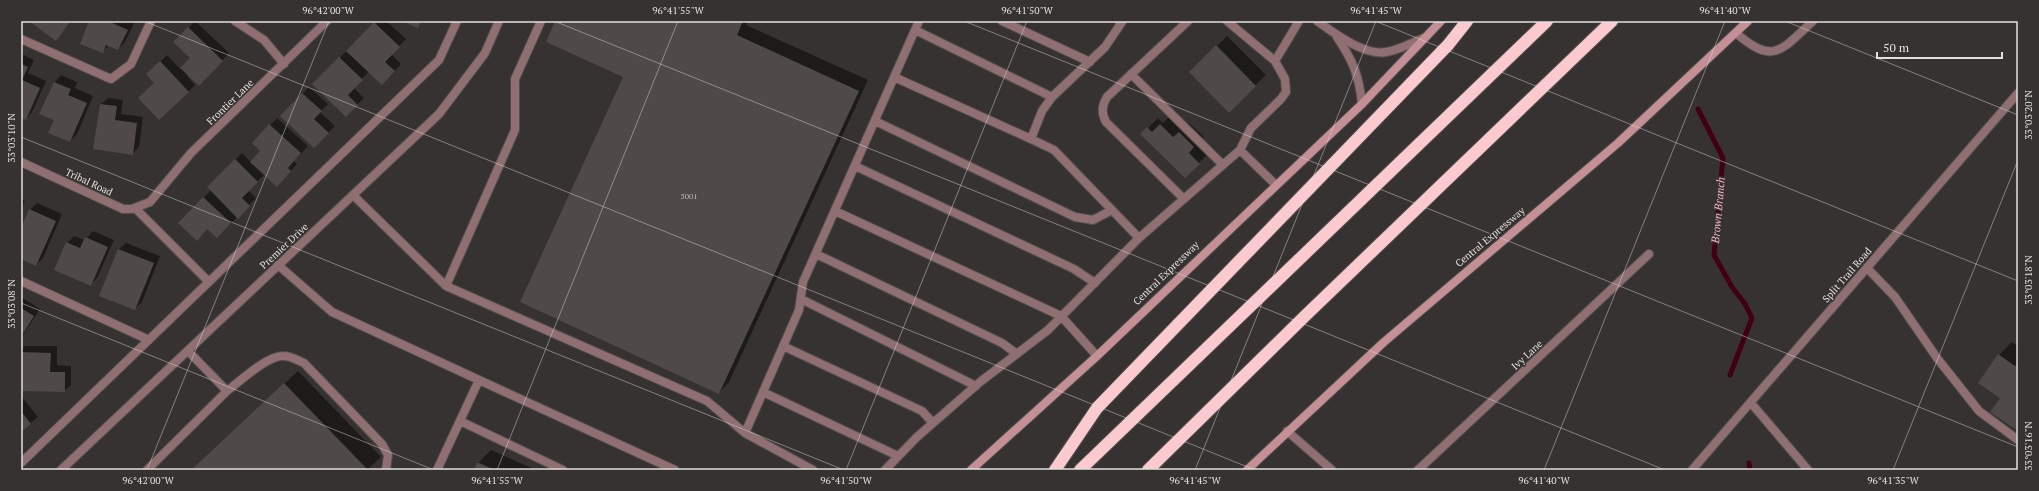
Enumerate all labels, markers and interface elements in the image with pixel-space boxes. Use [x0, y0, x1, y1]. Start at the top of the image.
text: 96°42'00"W [302, 4, 354, 17]
text: 96°41'55"W [652, 4, 704, 17]
text: 96°41'50"W [1001, 4, 1053, 17]
text: 96°41'45"W [1350, 4, 1402, 17]
text: 96°41'40"W [1699, 4, 1751, 17]
scale bar [1877, 34, 2002, 60]
text: 50 m [1883, 40, 1910, 55]
street label: Frontier Lane [204, 76, 256, 128]
text: 33°03'20"N [2022, 90, 2035, 140]
text: 33°03'10"N [5, 113, 18, 163]
street label: Tribal Road [63, 165, 115, 199]
water label: Brown Branch [1708, 176, 1728, 245]
house number: 5001 [680, 191, 698, 201]
street label: Central Expressway [1453, 204, 1528, 270]
street label: Premier Drive [257, 220, 311, 272]
street label: Central Expressway [1130, 238, 1202, 308]
street label: Split Trail Road [1820, 244, 1875, 305]
text: 33°03'18"N [2022, 255, 2035, 305]
text: 33°03'08"N [5, 279, 18, 329]
street label: Ivy Lane [1509, 337, 1545, 373]
text: 33°03'16"N [2022, 421, 2035, 471]
text: 96°42'00"W [122, 474, 174, 487]
text: 96°41'55"W [471, 474, 523, 487]
text: 96°41'50"W [820, 474, 872, 487]
text: 96°41'45"W [1169, 474, 1221, 487]
text: 96°41'40"W [1518, 474, 1570, 487]
text: 96°41'35"W [1867, 474, 1919, 487]

